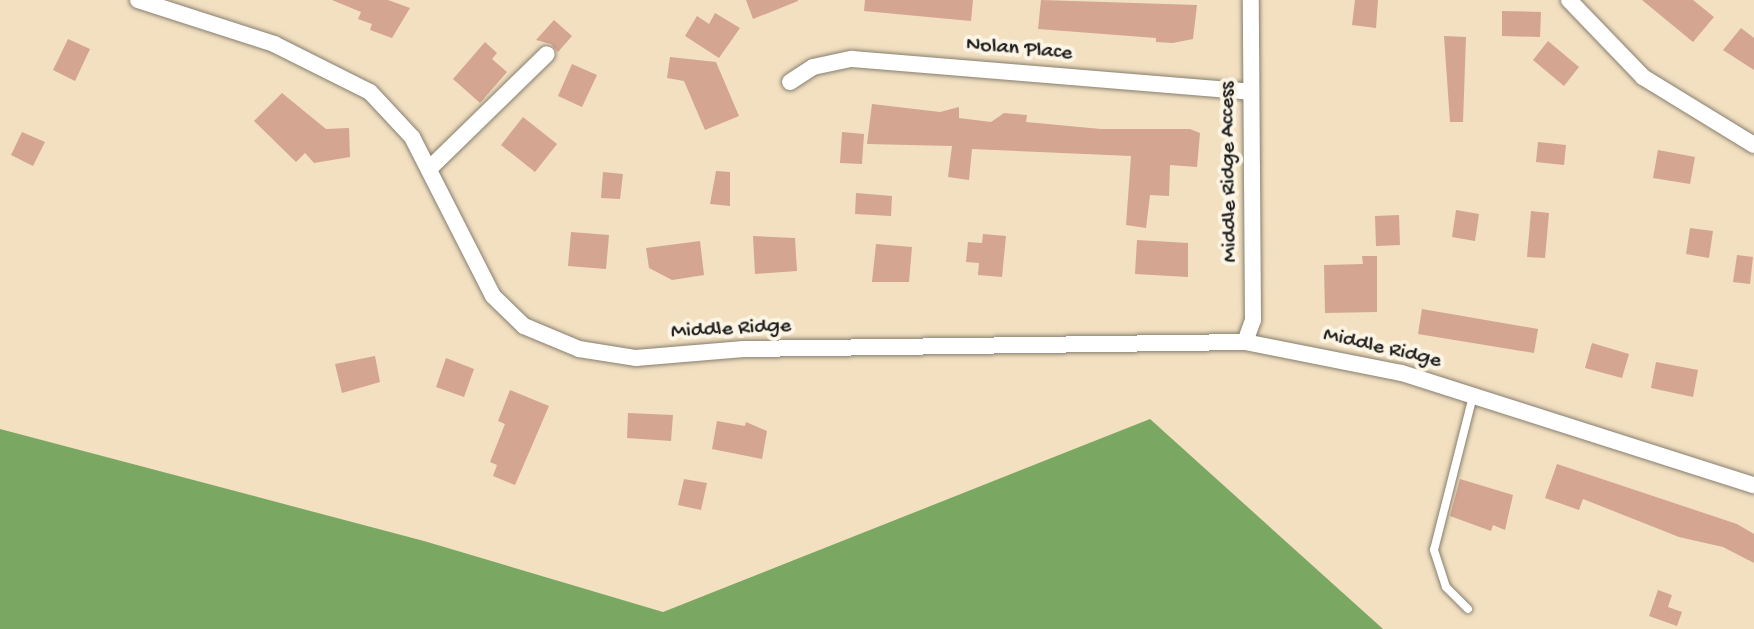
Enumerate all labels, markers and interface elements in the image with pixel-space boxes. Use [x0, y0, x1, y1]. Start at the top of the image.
street label: Nolan Place [965, 32, 1073, 68]
street label: Middle Ridge Access [1215, 81, 1245, 263]
street label: Middle Ridge [670, 314, 792, 346]
street label: Middle Ridge [1320, 323, 1444, 375]

